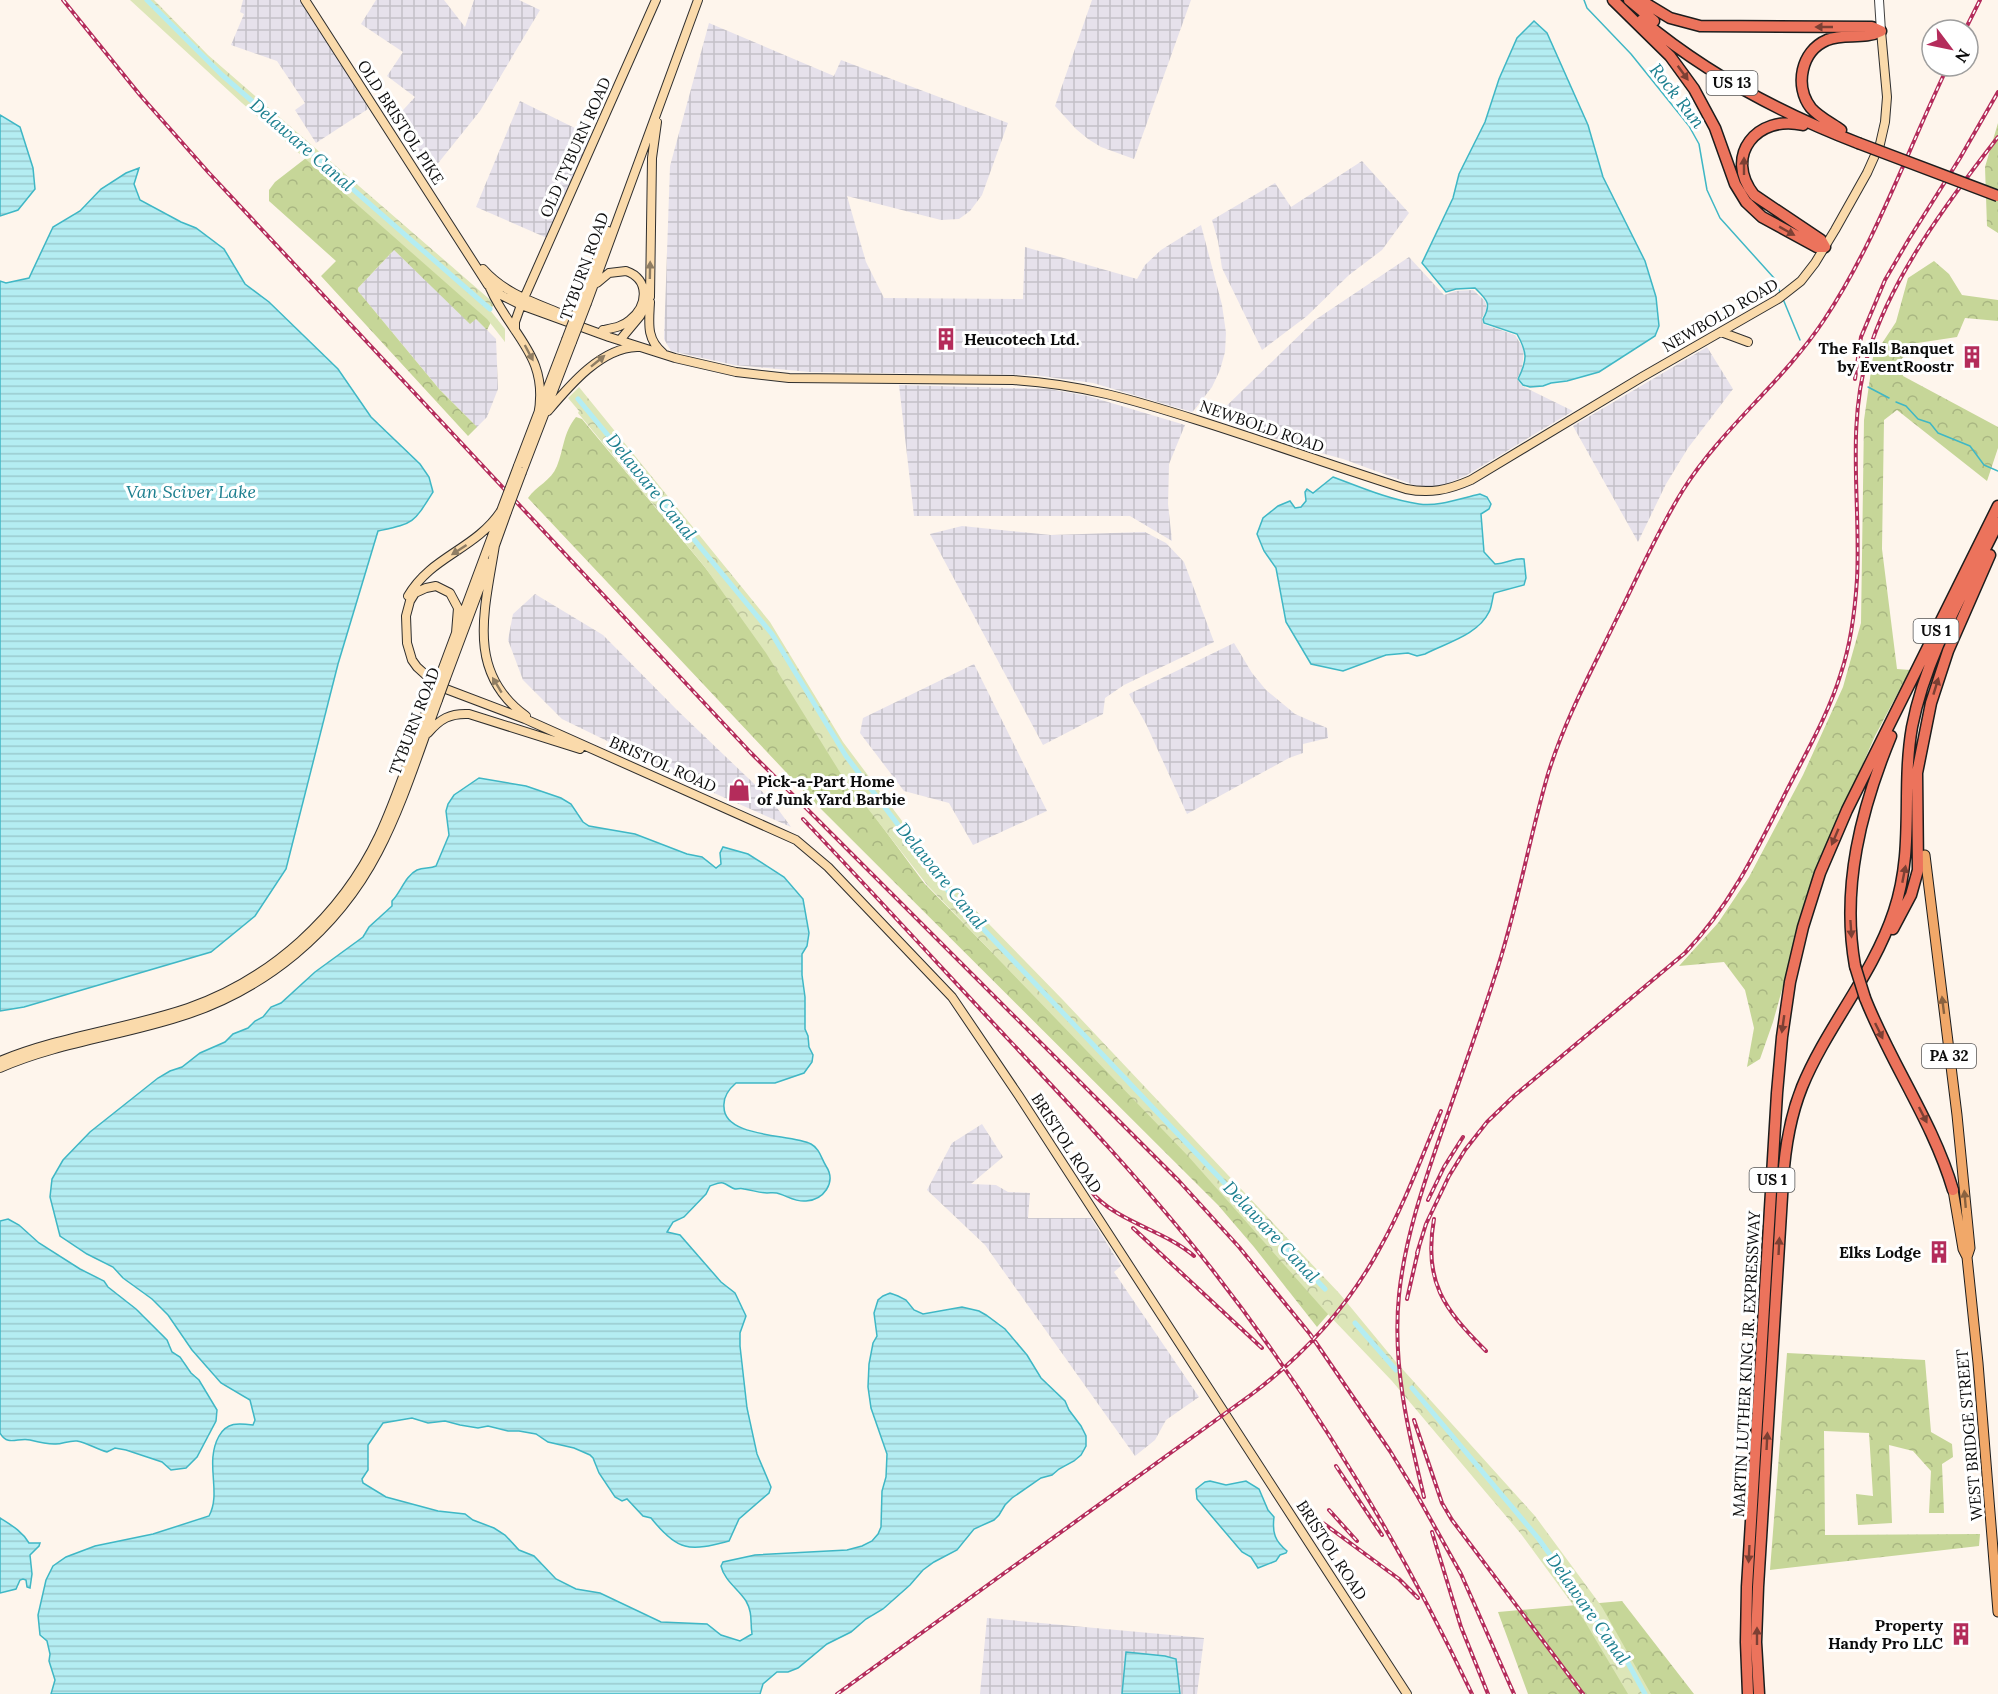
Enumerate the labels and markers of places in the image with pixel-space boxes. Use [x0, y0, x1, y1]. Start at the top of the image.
building icon: Heucotech Ltd. [933, 326, 959, 352]
place label: Heucotech Ltd. [964, 329, 1080, 349]
place label: The Falls Banquet by EventRoostr [1819, 338, 1954, 376]
building icon: The Falls Banquet by EventRoostr [1959, 344, 1985, 370]
place label: Pick-a-Part Home of Junk Yard Barbie [757, 771, 906, 809]
shop icon: Pick-a-Part Home of Junk Yard Barbie [726, 777, 752, 803]
building icon: Elks Lodge [1926, 1239, 1952, 1265]
place label: Elks Lodge [1839, 1242, 1921, 1262]
place label: Property Handy Pro LLC [1828, 1615, 1943, 1653]
building icon: Property Handy Pro LLC [1948, 1621, 1974, 1647]

